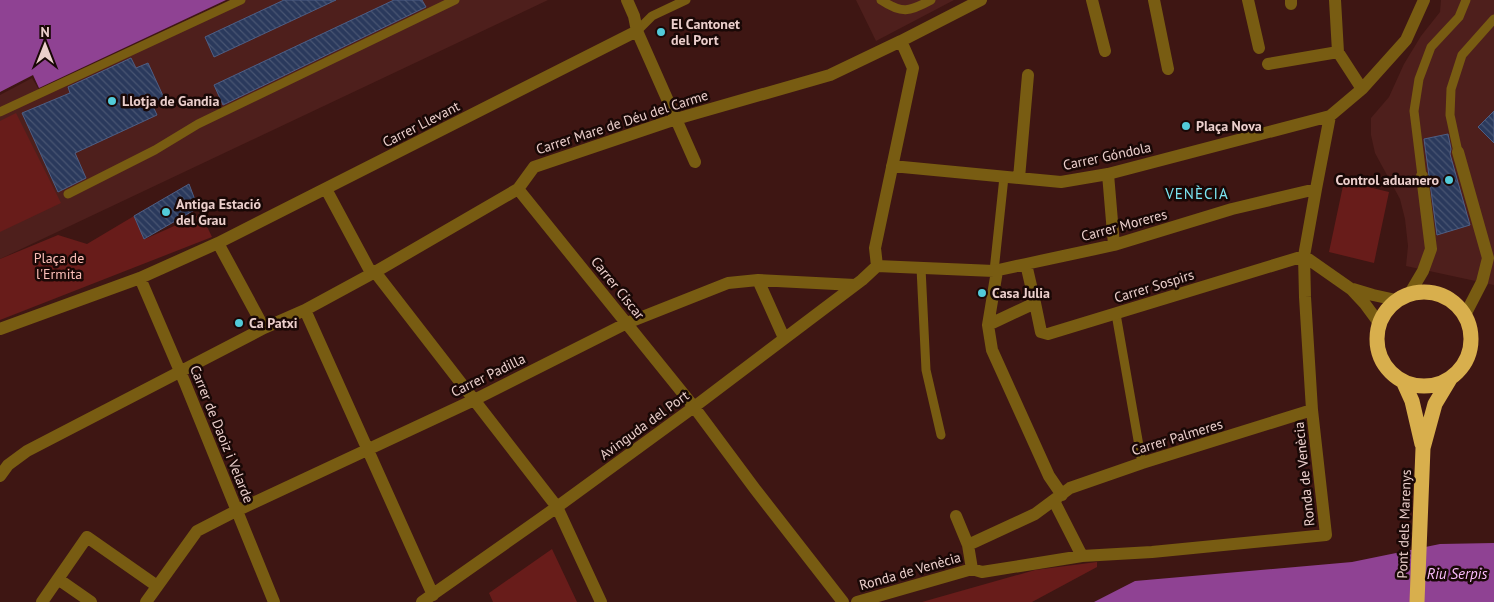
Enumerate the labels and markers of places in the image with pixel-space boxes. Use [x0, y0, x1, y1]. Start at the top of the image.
place label: El Cantonet del Port [671, 15, 740, 49]
marker: El Cantonet del Port [655, 26, 667, 38]
place label: Llotja de Gandia [122, 92, 219, 110]
marker: Llotja de Gandia [106, 95, 118, 107]
place label: Plaça Nova [1196, 117, 1262, 135]
marker: Plaça Nova [1180, 120, 1192, 132]
place label: Control aduanero [1335, 171, 1439, 189]
marker: Control aduanero [1443, 174, 1455, 186]
place label: Antiga Estació del Grau [176, 195, 262, 229]
marker: Antiga Estació del Grau [160, 206, 172, 218]
place label: Casa Julia [992, 284, 1050, 302]
marker: Casa Julia [976, 287, 988, 299]
place label: Ca Patxi [249, 314, 298, 332]
marker: Ca Patxi [233, 317, 245, 329]

